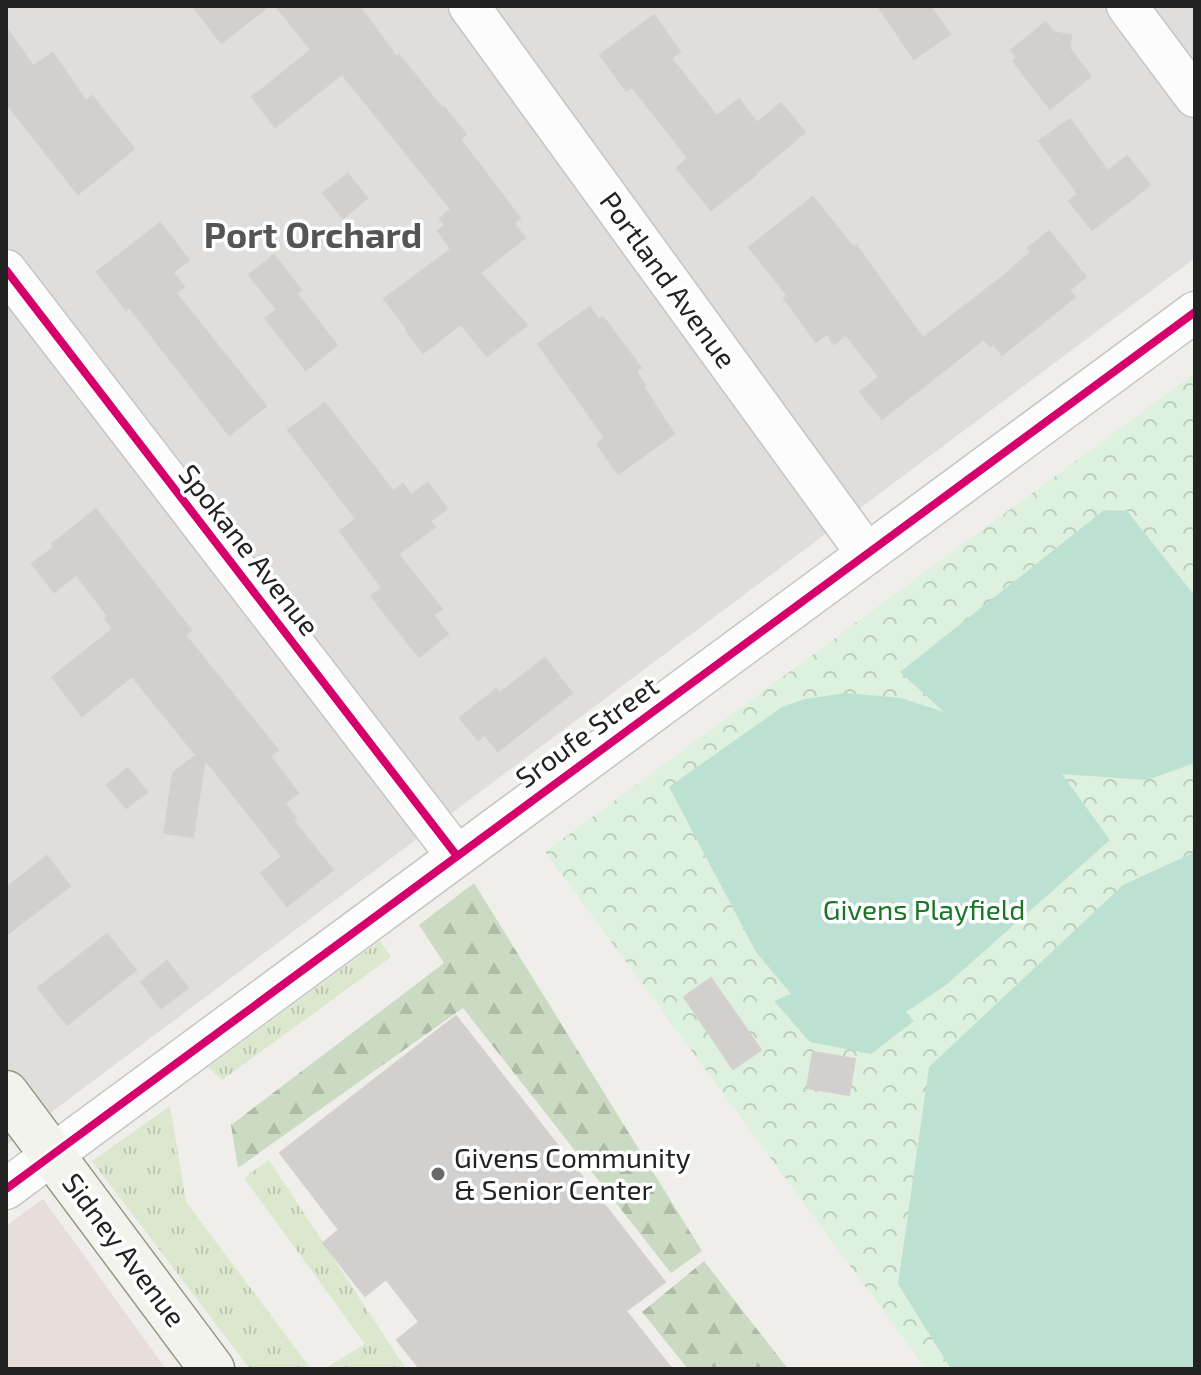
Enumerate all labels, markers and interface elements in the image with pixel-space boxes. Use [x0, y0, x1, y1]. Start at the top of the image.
street label: Portland Avenue [593, 185, 744, 374]
district label: Port Orchard [204, 212, 422, 255]
street label: Spokane Avenue [172, 457, 327, 642]
street label: Sroufe Street [508, 668, 664, 794]
park label: Givens Playfield [823, 892, 1025, 926]
place label: Givens Community & Senior Center [454, 1140, 691, 1206]
marker: Givens Community & Senior Center [429, 1165, 447, 1183]
street label: Sidney Avenue [56, 1166, 194, 1333]

